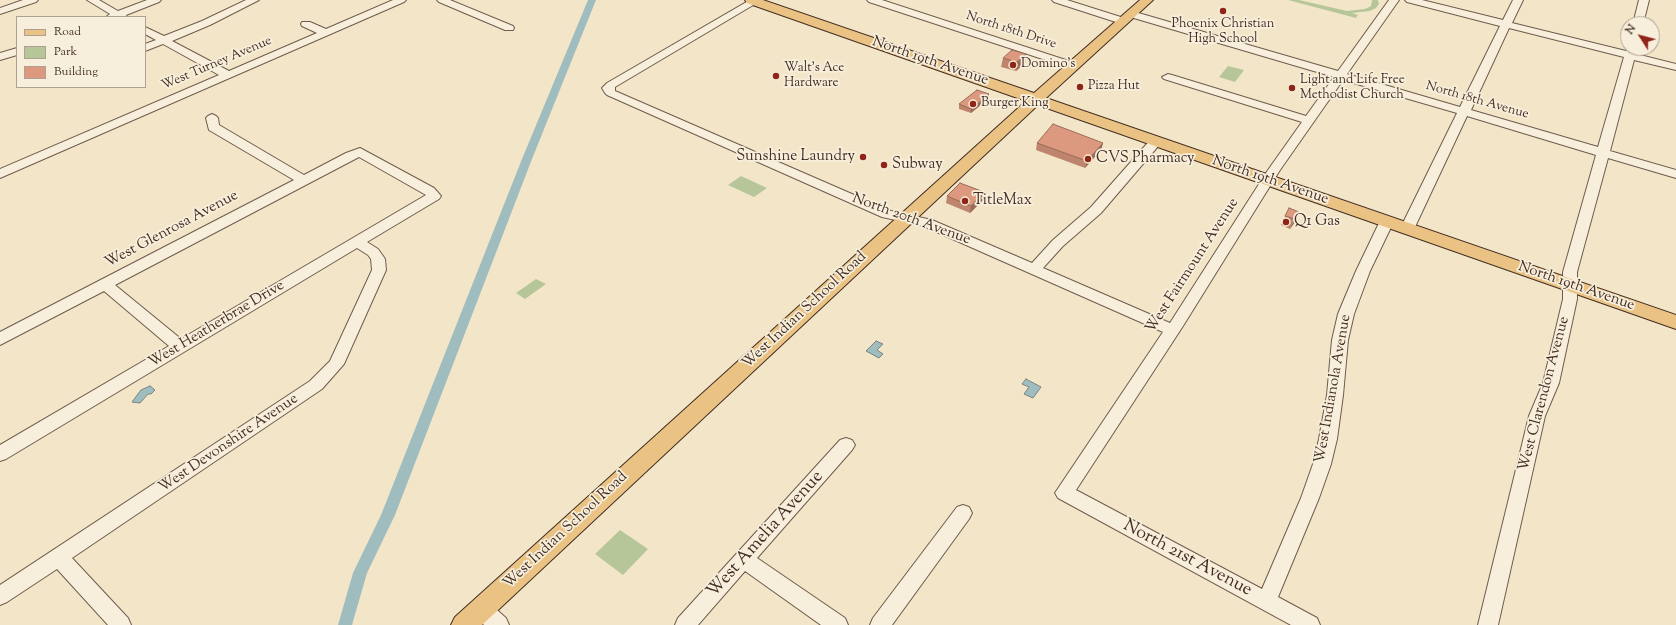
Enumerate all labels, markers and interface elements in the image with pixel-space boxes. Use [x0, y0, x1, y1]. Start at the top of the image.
marker: Phoenix Christian High School [1218, 6, 1228, 16]
street label: North 18th Drive [964, 9, 1058, 53]
legend [16, 16, 146, 88]
north arrow [1620, 16, 1660, 56]
place label: Phoenix Christian High School [1172, 17, 1274, 48]
text: N [1622, 21, 1640, 38]
text: Road [54, 23, 81, 41]
street label: West Turney Avenue [160, 34, 274, 94]
street label: North 19th Avenue [869, 34, 991, 90]
text: Park [54, 43, 77, 61]
place label: Domino's [1021, 57, 1075, 73]
marker: Domino's [1008, 60, 1018, 70]
place label: Walt's Ace Hardware [784, 61, 844, 92]
text: Building [54, 63, 98, 81]
marker: Walt's Ace Hardware [771, 71, 781, 81]
place label: Light and Life Free Methodist Church [1300, 73, 1405, 104]
place label: Pizza Hut [1088, 79, 1140, 95]
street label: North 18th Avenue [1424, 79, 1530, 123]
marker: Pizza Hut [1075, 82, 1085, 92]
marker: Light and Life Free Methodist Church [1287, 83, 1297, 93]
place label: Burger King [981, 96, 1049, 112]
marker: Burger King [968, 99, 978, 109]
place label: Sunshine Laundry [736, 148, 855, 166]
place label: CVS Pharmacy [1096, 150, 1194, 168]
marker: Sunshine Laundry [858, 152, 868, 162]
street label: North 19th Avenue [1209, 153, 1331, 209]
marker: CVS Pharmacy [1083, 154, 1093, 164]
place label: Subway [892, 156, 943, 174]
marker: Subway [879, 160, 889, 170]
street label: West Glenrosa Avenue [102, 187, 242, 273]
street label: North 20th Avenue [849, 190, 973, 250]
place label: TitleMax [973, 192, 1032, 210]
street label: West Fairmount Avenue [1143, 195, 1243, 337]
marker: TitleMax [960, 196, 970, 206]
place label: Q1 Gas [1294, 213, 1340, 231]
marker: Q1 Gas [1281, 217, 1291, 227]
street label: West Indian School Road [739, 249, 871, 373]
street label: North 19th Avenue [1515, 259, 1637, 315]
street label: West Heatherbrae Drive [146, 277, 288, 373]
street label: West Indianola Avenue [1312, 313, 1356, 465]
street label: West Clarendon Avenue [1516, 315, 1574, 473]
street label: West Devonshire Avenue [156, 391, 302, 497]
street label: West Amelia Avenue [703, 467, 829, 603]
street label: West Indian School Road [500, 469, 632, 593]
street label: North 21st Avenue [1119, 516, 1255, 602]

